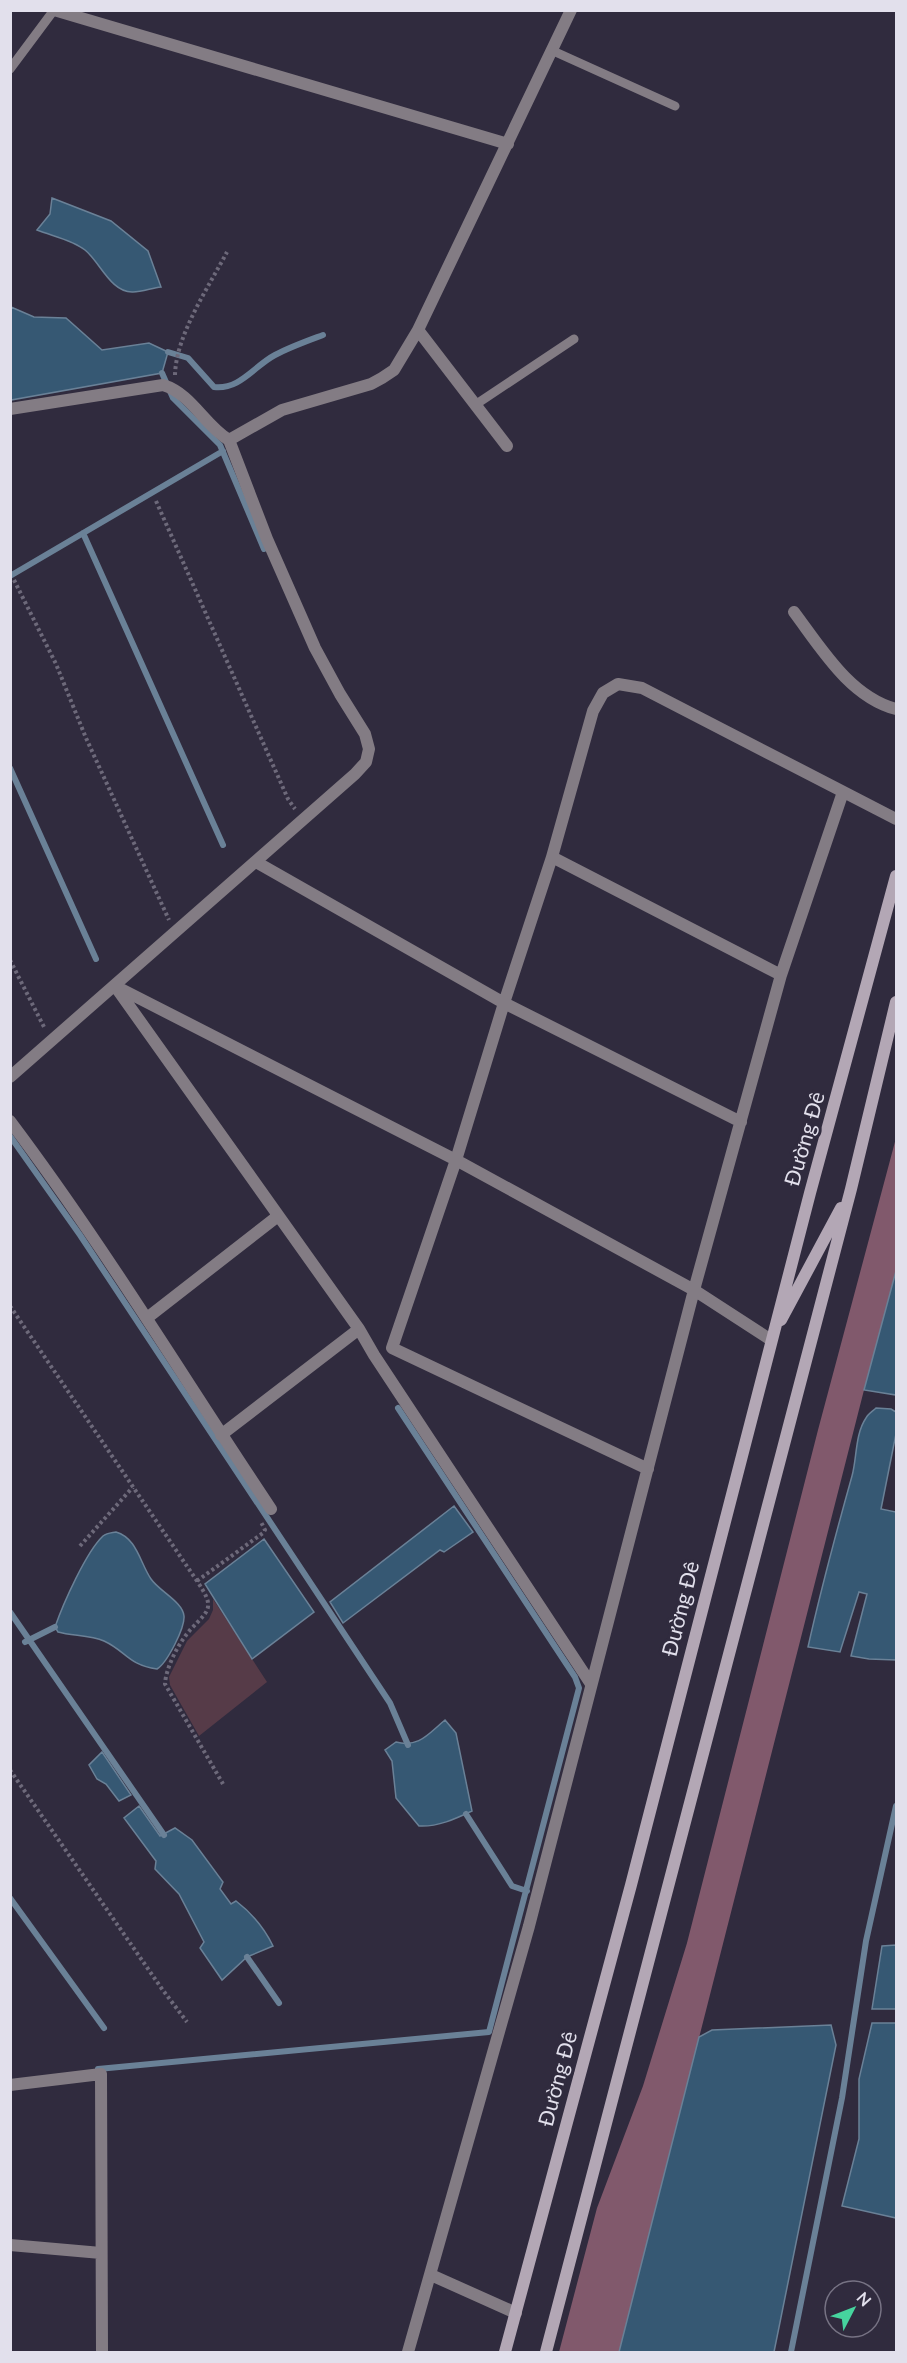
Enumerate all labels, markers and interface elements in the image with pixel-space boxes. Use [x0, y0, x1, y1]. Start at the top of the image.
street label: Đường Đê [778, 1088, 829, 1189]
street label: Đường Đê [656, 1558, 703, 1659]
street label: Đường Đê [532, 2028, 581, 2129]
north arrow [823, 2279, 883, 2339]
text: N [853, 2288, 876, 2310]

